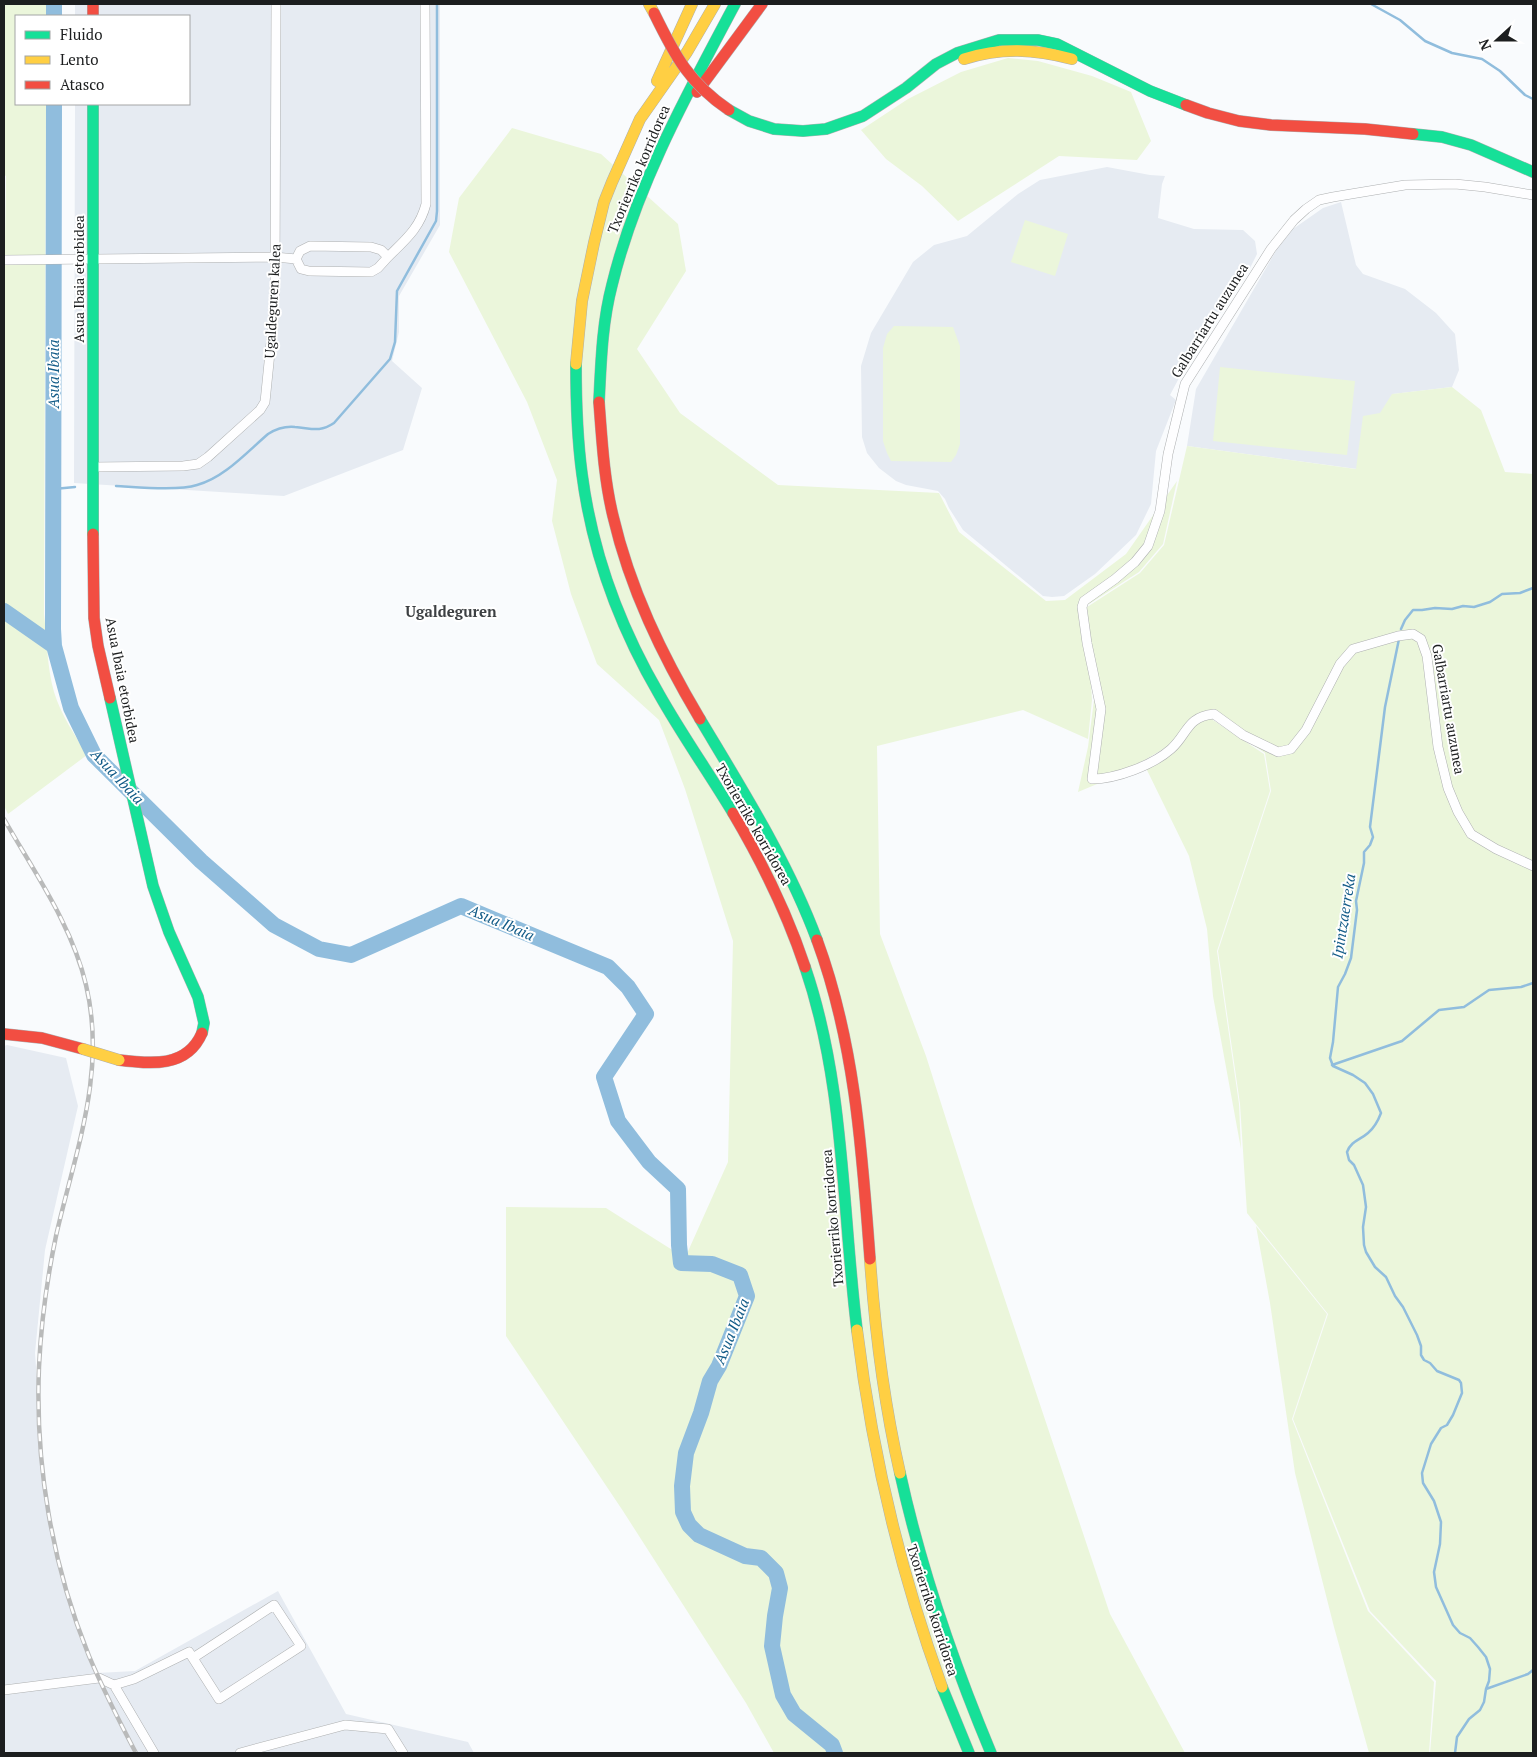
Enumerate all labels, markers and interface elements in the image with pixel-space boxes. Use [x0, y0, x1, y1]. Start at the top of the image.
legend [15, 15, 190, 105]
north arrow [1472, 15, 1522, 65]
text: Fluido [60, 24, 102, 44]
text: N [1473, 36, 1495, 53]
text: Lento [60, 49, 99, 69]
text: Atasco [60, 74, 104, 94]
street label: Txorierriko korridorea [602, 102, 674, 236]
street label: Asua Ibaia etorbidea [69, 215, 88, 343]
street label: Ugaldeguren kalea [260, 243, 284, 359]
street label: Galbarriartu auzunea [1166, 259, 1252, 381]
water label: Asua Ibaia [43, 339, 63, 410]
district label: Ugaldeguren [405, 601, 497, 621]
street label: Asua Ibaia etorbidea [102, 616, 144, 744]
street label: Galbarriartu auzunea [1428, 642, 1470, 776]
water label: Asua Ibaia [86, 743, 149, 808]
street label: Txorierriko korridorea [711, 760, 797, 888]
water label: Ipintzaerreka [1326, 872, 1360, 961]
water label: Asua Ibaia [465, 899, 538, 945]
street label: Txorierriko korridorea [817, 1149, 847, 1287]
water label: Asua Ibaia [708, 1295, 753, 1368]
street label: Txorierriko korridorea [903, 1542, 963, 1678]

